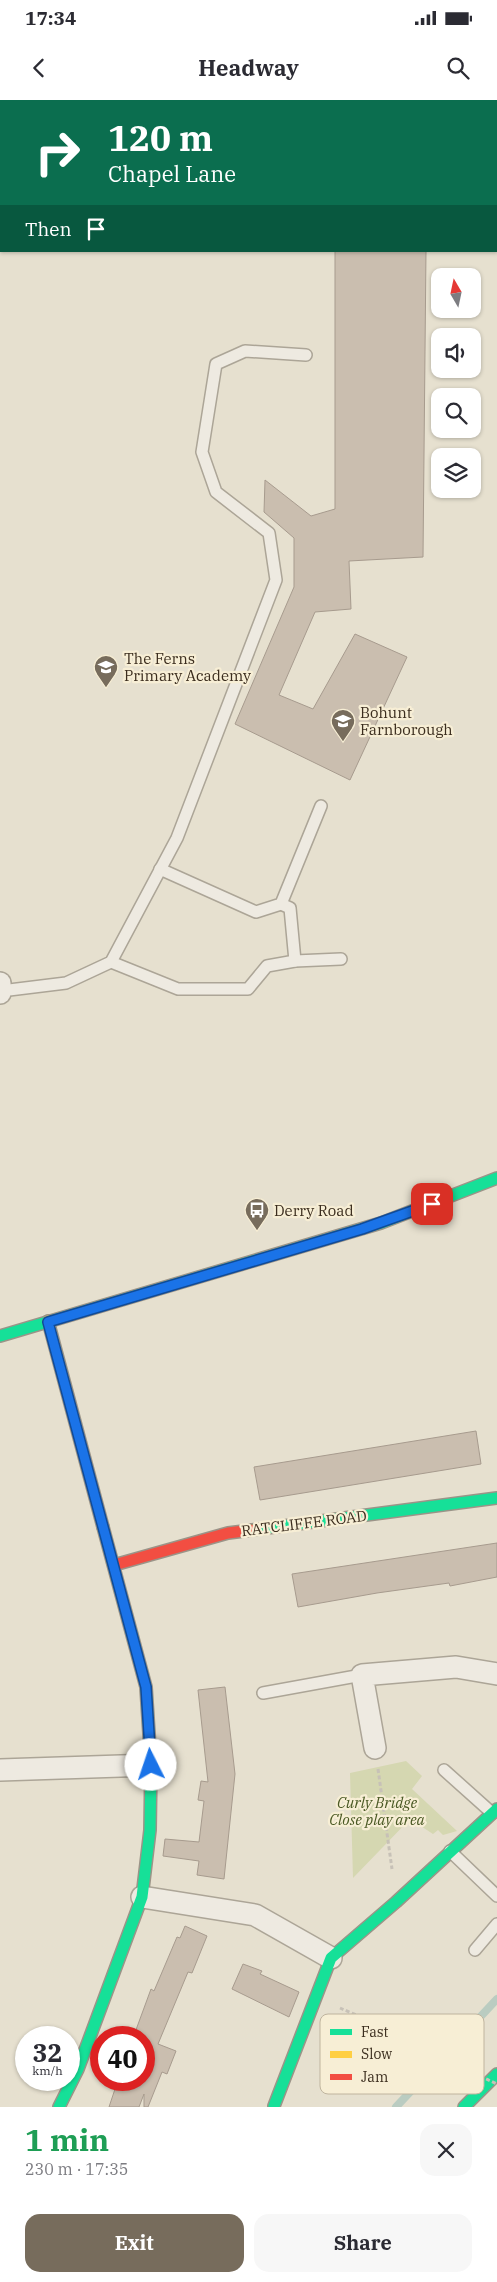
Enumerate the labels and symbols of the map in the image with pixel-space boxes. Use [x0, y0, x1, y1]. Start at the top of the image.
north arrow [431, 268, 481, 318]
place label: The Ferns Primary Academy [124, 649, 251, 685]
school or university icon: The Ferns Primary Academy [93, 654, 119, 688]
place label: Bohunt Farnborough [360, 703, 453, 739]
school or university icon: Bohunt Farnborough [330, 708, 356, 742]
pin [411, 1183, 453, 1225]
bus stop icon: Derry Road [244, 1197, 270, 1231]
place label: Derry Road [274, 1201, 354, 1220]
street label: RATCLIFFE ROAD [240, 1506, 368, 1540]
position arrow [124, 1738, 176, 1790]
park label: Curly Bridge Close play area [329, 1793, 426, 1829]
legend [320, 2014, 484, 2094]
text: Fast [361, 2023, 389, 2041]
speed limit sign: 40 [90, 2026, 155, 2091]
text: Slow [361, 2045, 392, 2063]
text: Jam [361, 2068, 388, 2086]

